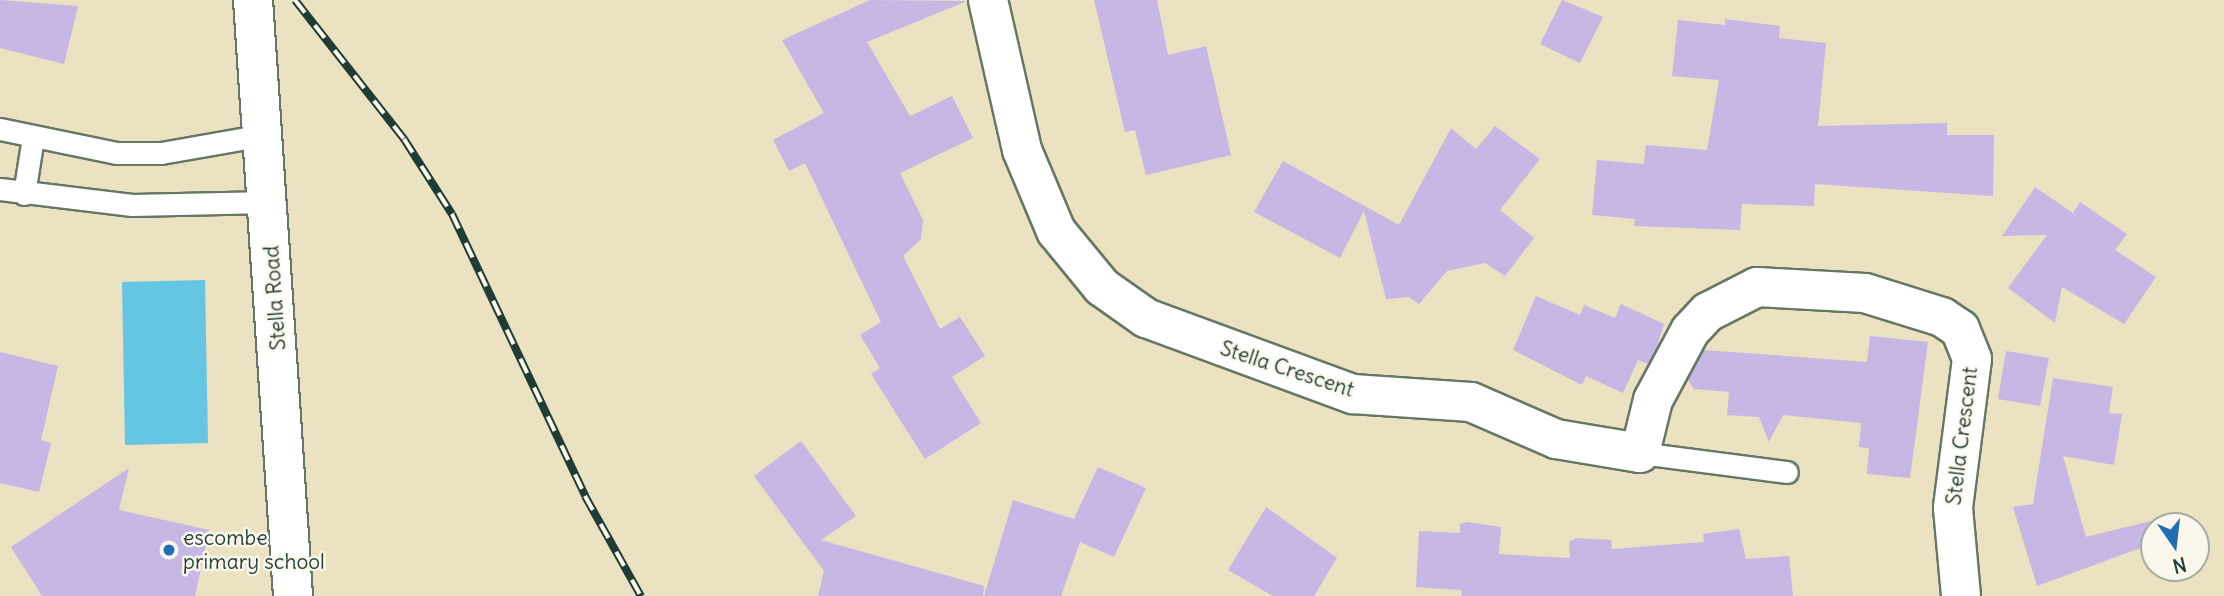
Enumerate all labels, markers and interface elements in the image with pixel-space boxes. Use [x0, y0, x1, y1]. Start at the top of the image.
street label: Stella Road [259, 245, 291, 351]
street label: Stella Crescent [1217, 336, 1357, 402]
street label: Stella Crescent [1941, 365, 1983, 507]
north arrow [2140, 512, 2210, 582]
place label: escombe primary school [183, 525, 325, 575]
marker: escombe primary school [161, 542, 177, 558]
text: N [2170, 552, 2189, 579]

